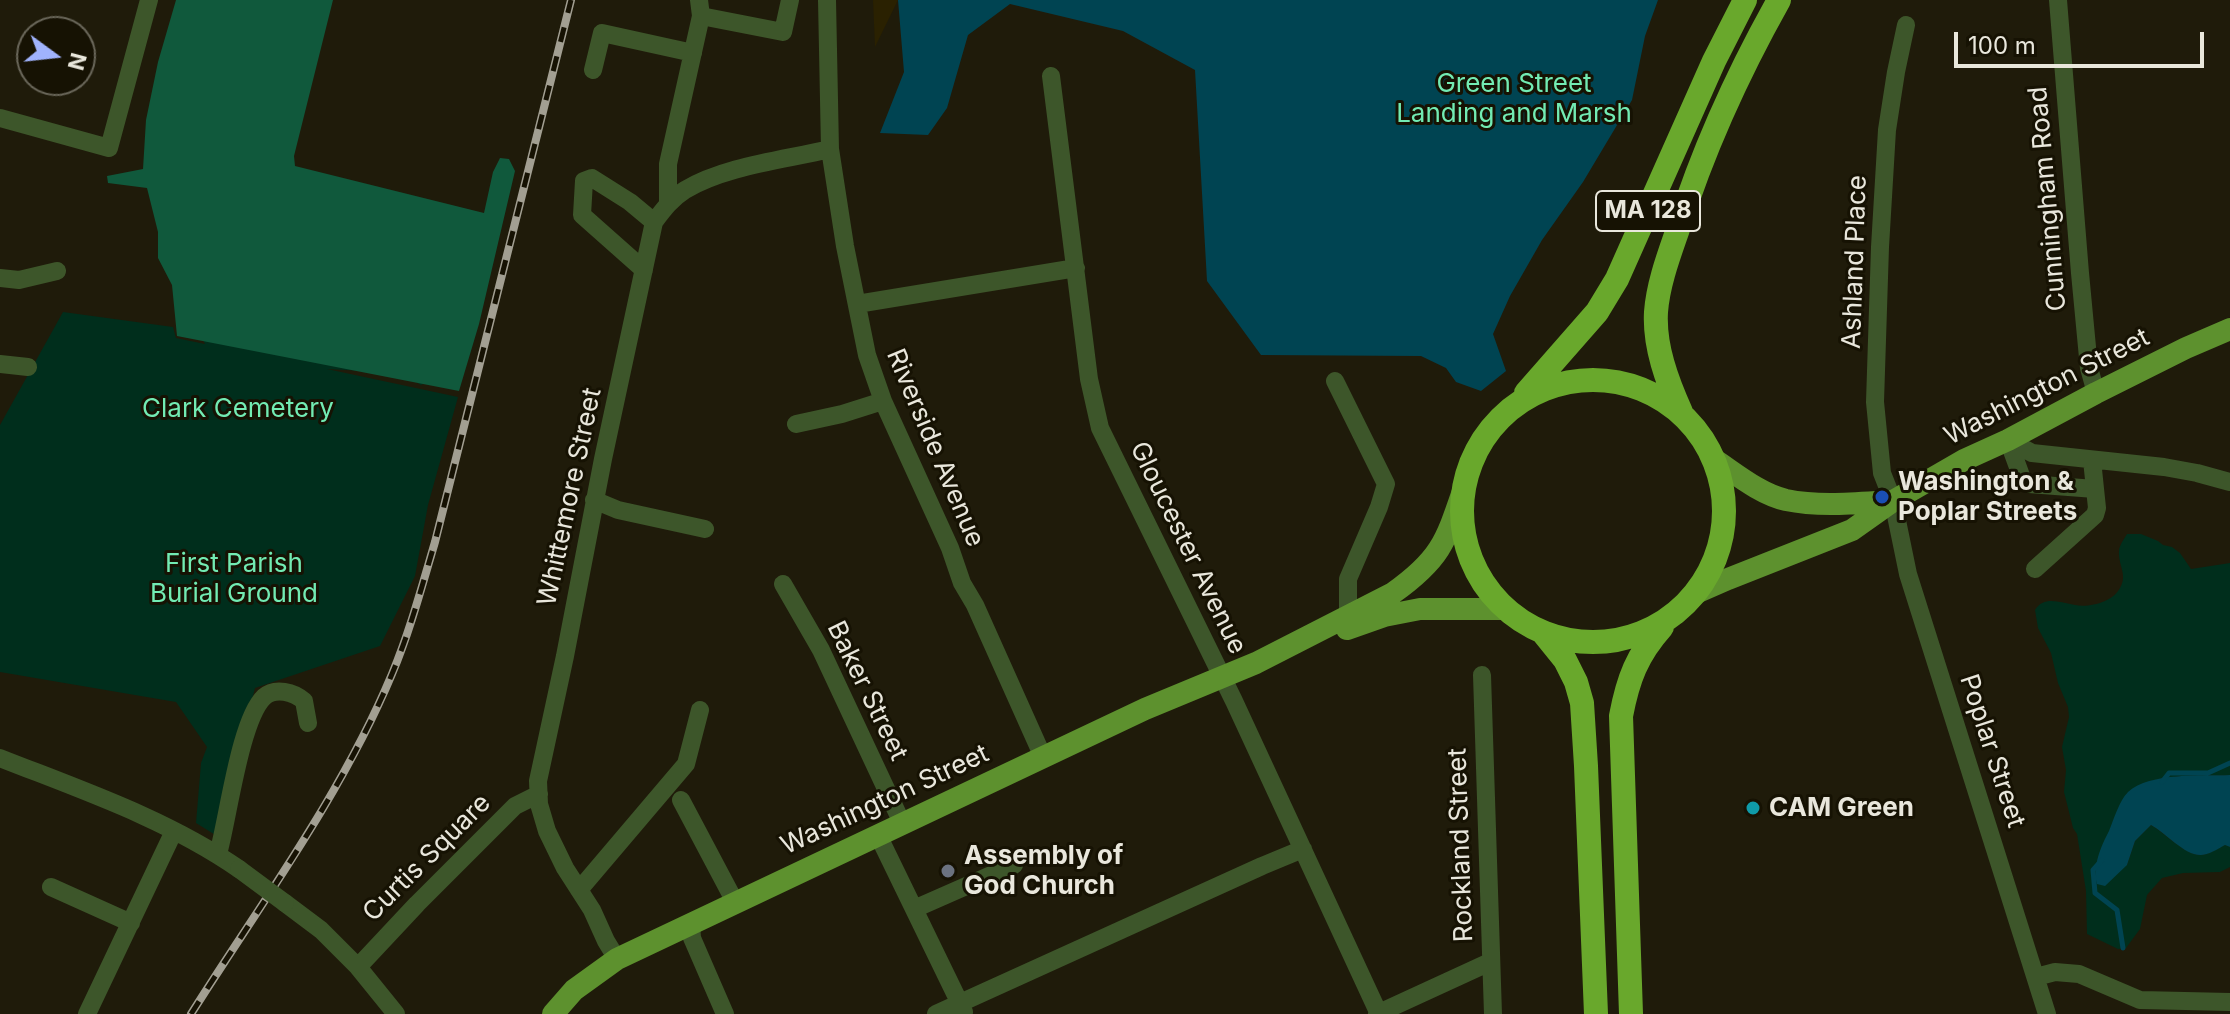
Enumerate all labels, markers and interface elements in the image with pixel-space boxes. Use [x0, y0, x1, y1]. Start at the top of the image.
north arrow [16, 16, 96, 96]
scale bar [1958, 16, 2208, 66]
text: 100 m [1968, 31, 2036, 60]
text: N [63, 50, 92, 73]
park label: Green Street Landing and Marsh [1396, 68, 1632, 130]
street label: Cunningham Road [2023, 85, 2073, 313]
street label: Ashland Place [1836, 174, 1874, 350]
road number: MA 128 [1596, 191, 1700, 231]
street label: Washington Street [1939, 322, 2155, 452]
street label: Riverside Avenue [879, 344, 991, 552]
street label: Whittemore Street [532, 385, 608, 609]
park label: Clark Cemetery [142, 393, 334, 425]
street label: Gloucester Avenue [1123, 437, 1253, 659]
place label: Washington & Poplar Streets [1898, 466, 2077, 528]
marker: Washington & Poplar Streets [1873, 488, 1891, 506]
park label: First Parish Burial Ground [150, 548, 318, 610]
street label: Baker Street [820, 616, 914, 766]
street label: Poplar Street [1953, 670, 2031, 832]
street label: Washington Street [776, 738, 994, 862]
street label: Rockland Street [1442, 748, 1480, 942]
street label: Curtis Square [357, 788, 497, 928]
place label: CAM Green [1769, 792, 1914, 824]
marker: CAM Green [1744, 799, 1762, 817]
place label: Assembly of God Church [964, 840, 1123, 902]
marker: Assembly of God Church [939, 862, 957, 880]

